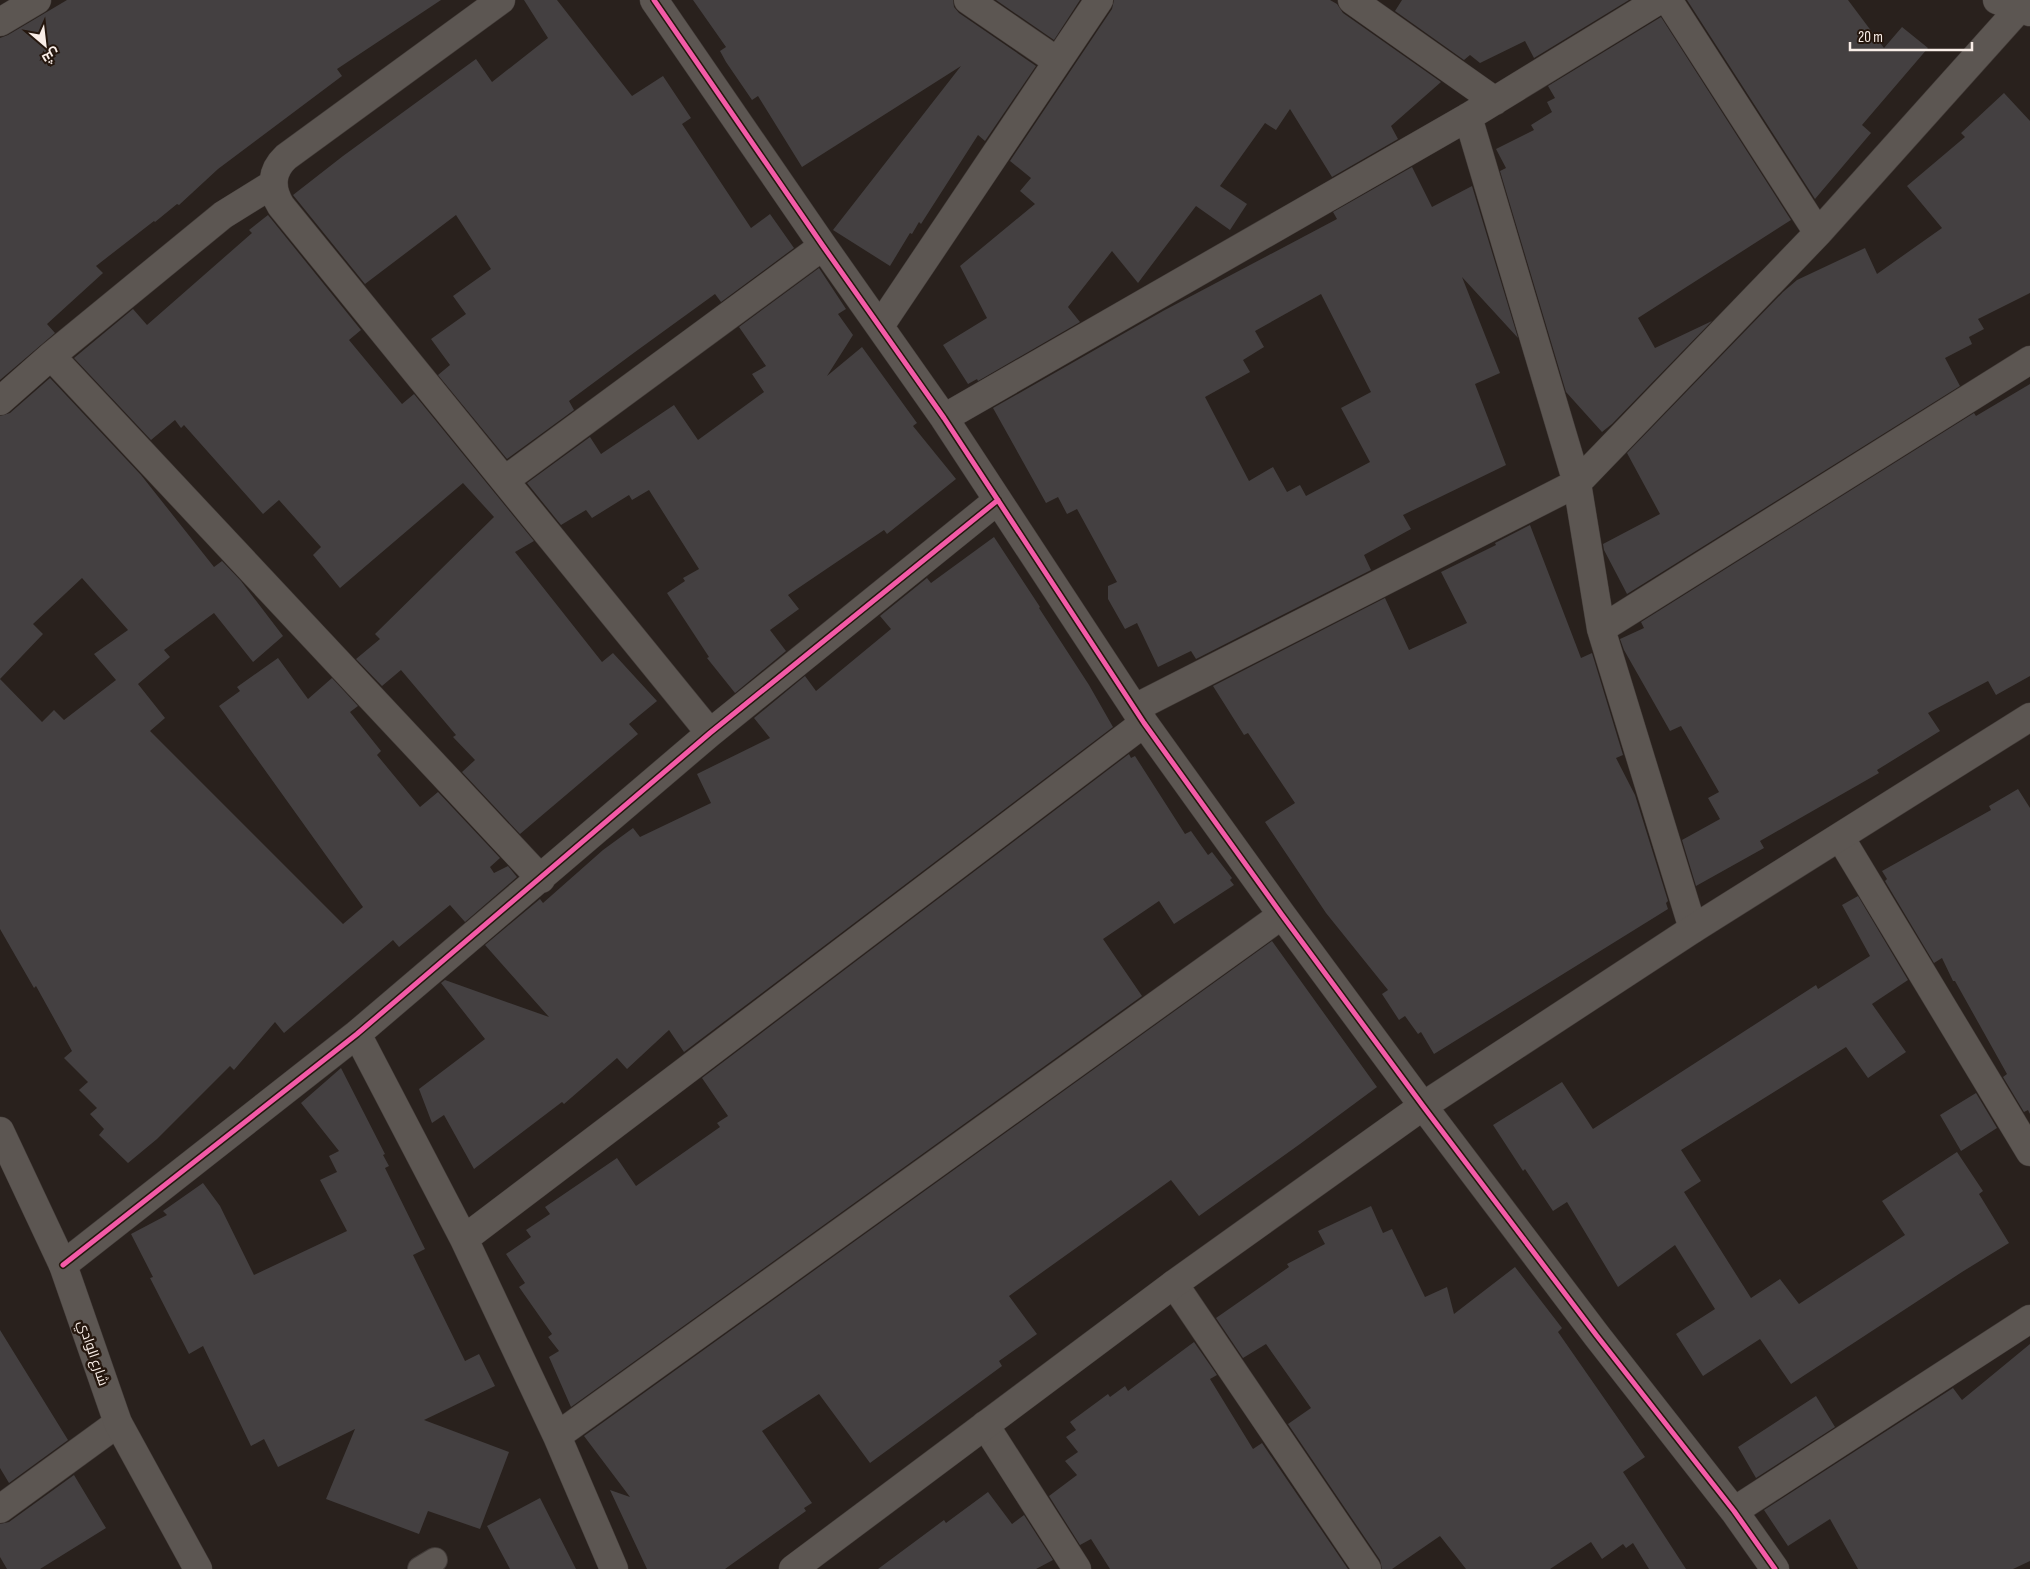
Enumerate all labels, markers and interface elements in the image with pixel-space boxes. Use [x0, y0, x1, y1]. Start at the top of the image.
north arrow [20, 20, 70, 70]
scale bar [1850, 20, 1972, 52]
text: 20 m [1858, 28, 1883, 47]
text: ش [39, 44, 63, 68]
street label: شارع الوادي [71, 1318, 112, 1389]

